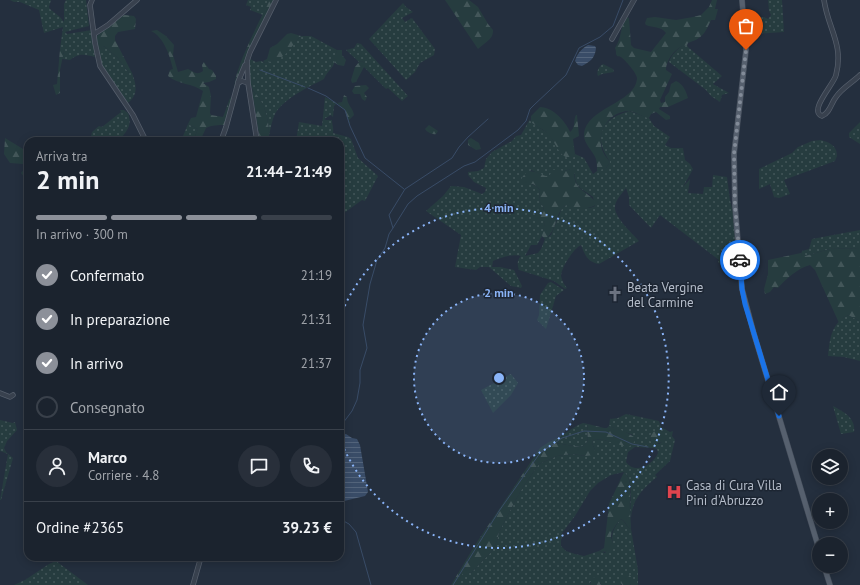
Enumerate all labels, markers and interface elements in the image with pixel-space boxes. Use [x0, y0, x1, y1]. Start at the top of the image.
pin [729, 9, 763, 50]
icon: bag [735, 15, 757, 37]
text: Arriva tra [36, 148, 87, 165]
text: 21:44–21:49 [246, 162, 332, 181]
text: 2 min [36, 163, 99, 196]
text: 4 min [484, 200, 514, 215]
text: In arrivo · 300 m [36, 226, 128, 243]
courier [720, 240, 760, 280]
icon: car [729, 249, 751, 271]
icon: check [36, 264, 58, 286]
text: Confermato [70, 266, 144, 285]
text: 21:19 [301, 267, 332, 284]
place label: Beata Vergine del Carmine [627, 279, 703, 311]
text: 2 min [484, 285, 514, 300]
church icon: Beata Vergine del Carmine [606, 285, 624, 303]
icon: check [36, 308, 58, 330]
text: In preparazione [70, 310, 170, 329]
text: 21:31 [301, 311, 332, 328]
icon: check [36, 352, 58, 374]
text: In arrivo [70, 354, 123, 373]
text: 21:37 [301, 355, 332, 372]
centre of rings [492, 371, 506, 385]
pin [762, 375, 796, 416]
icon: home [768, 381, 790, 403]
text: Consegnato [70, 398, 145, 417]
button: person [36, 445, 78, 487]
button: chat [238, 445, 280, 487]
button: phone [290, 445, 332, 487]
text: Marco [88, 448, 127, 467]
map controls [812, 449, 848, 573]
button: layers [812, 449, 848, 485]
text: Corriere · 4.8 [88, 467, 159, 484]
place label: Casa di Cura Villa Pini d'Abruzzo [686, 477, 782, 509]
hospital icon: Casa di Cura Villa Pini d'Abruzzo [665, 483, 683, 501]
button: + [812, 493, 848, 529]
text: Ordine #2365 [36, 518, 124, 537]
text: 39.23 € [282, 518, 332, 537]
button: − [812, 537, 848, 573]

